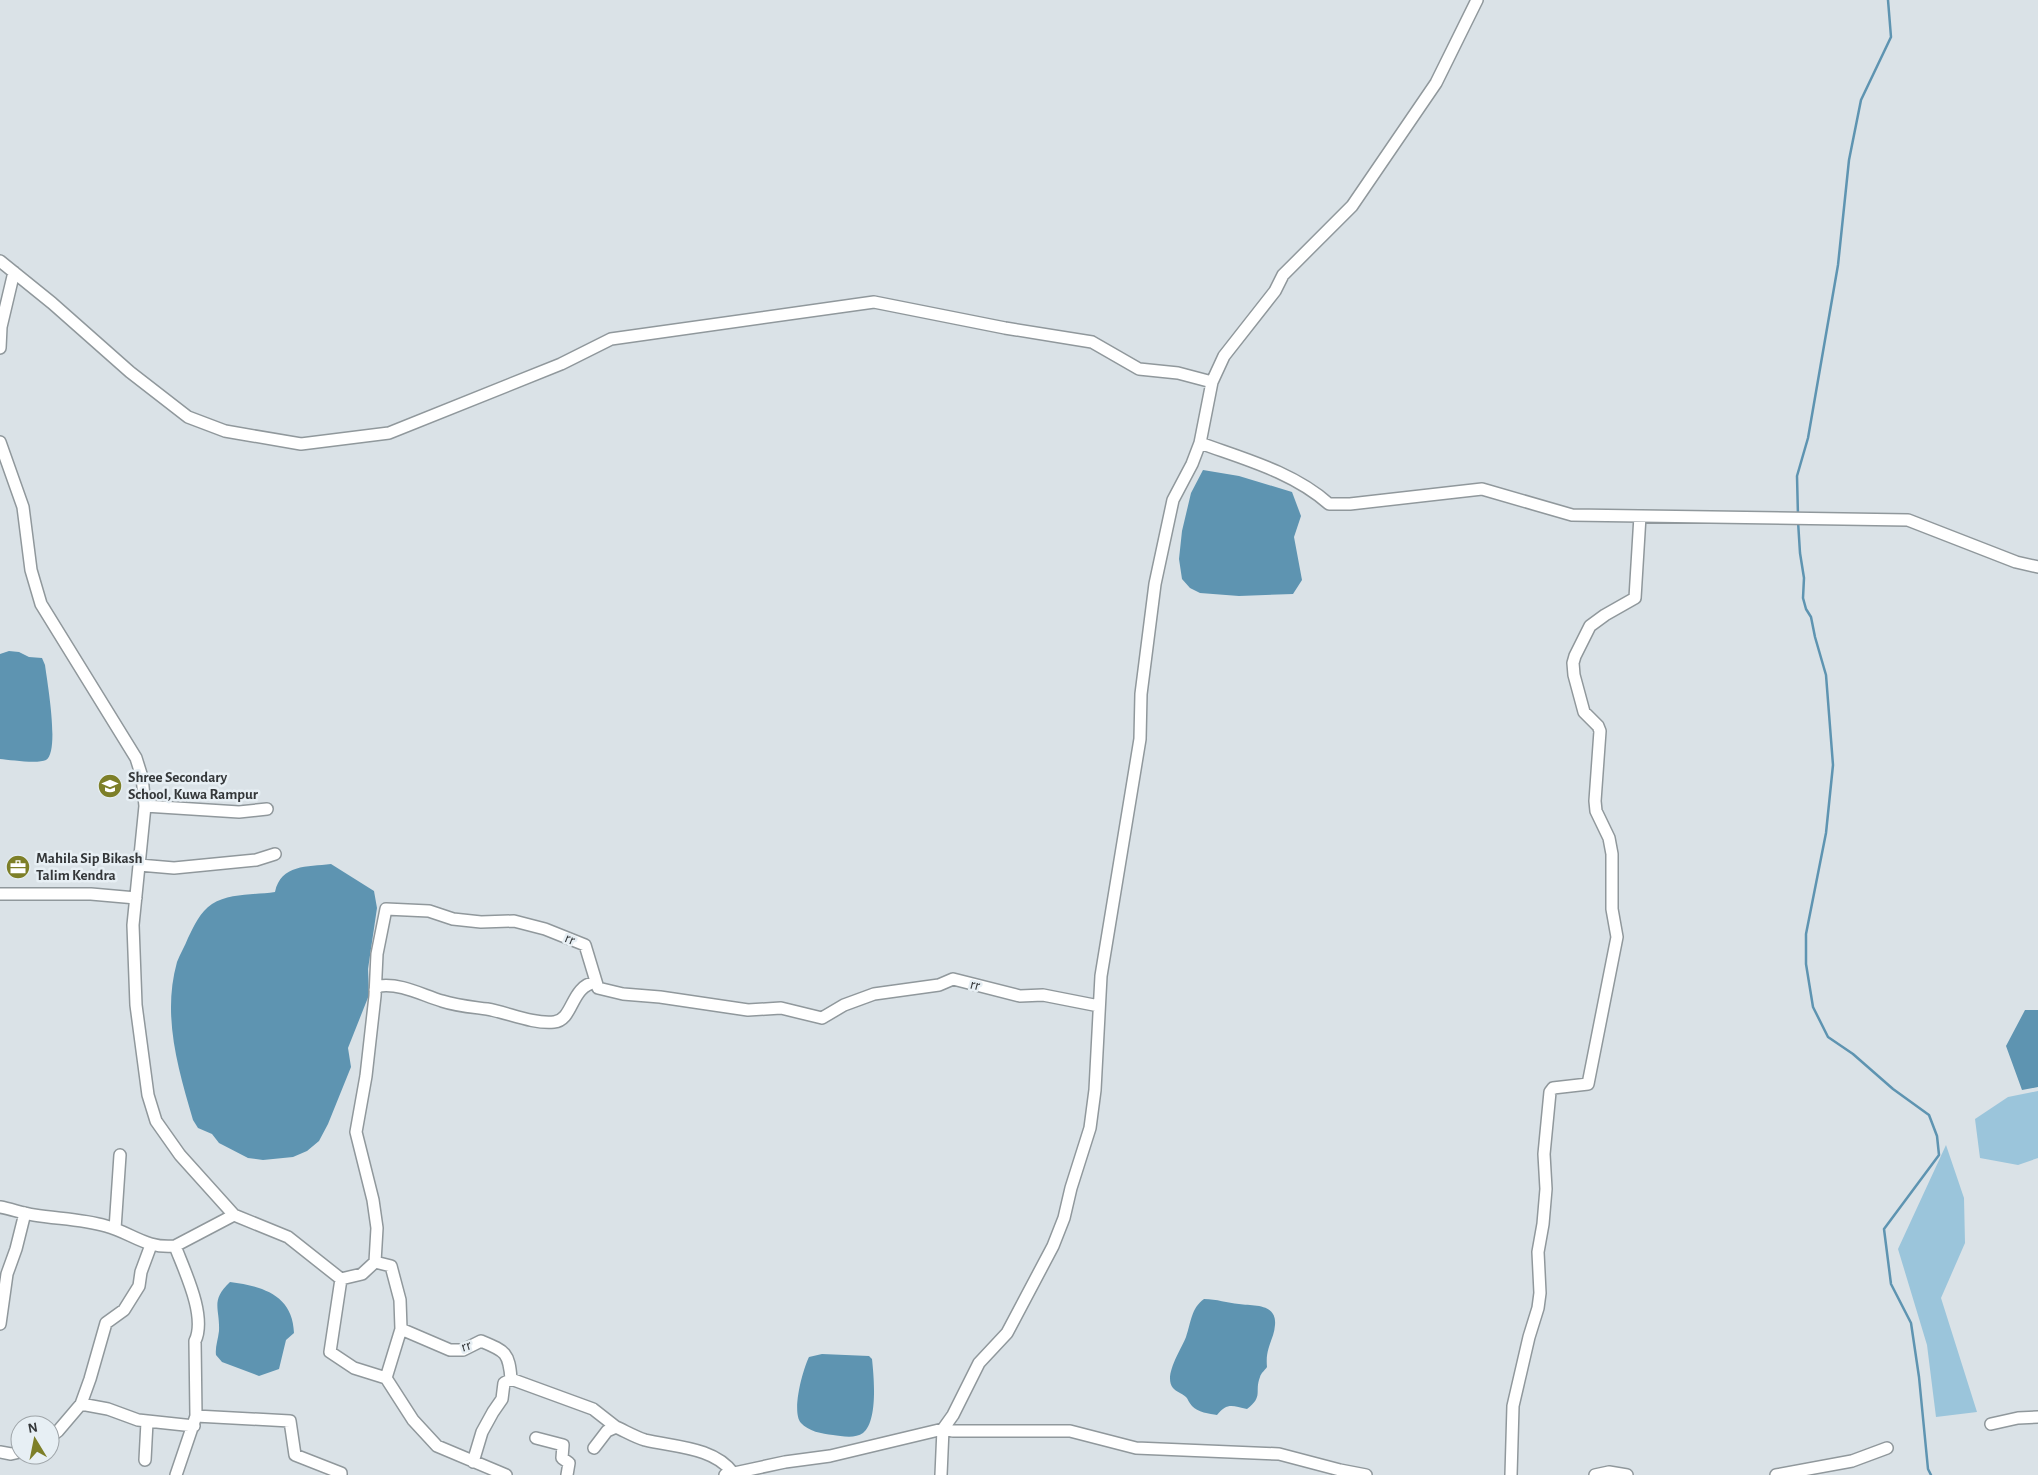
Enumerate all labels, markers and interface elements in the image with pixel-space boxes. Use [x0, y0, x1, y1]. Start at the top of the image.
place label: Shree Secondary School, Kuwa Rampur [128, 770, 259, 802]
school or university icon: Shree Secondary School, Kuwa Rampur [97, 773, 123, 799]
place label: Mahila Sip Bikash Talim Kendra [36, 851, 142, 883]
office icon: Mahila Sip Bikash Talim Kendra [5, 854, 31, 880]
street label: rr [563, 930, 577, 948]
street label: rr [968, 977, 982, 993]
street label: rr [459, 1337, 473, 1355]
north arrow [10, 1415, 60, 1465]
text: N [27, 1420, 39, 1436]

